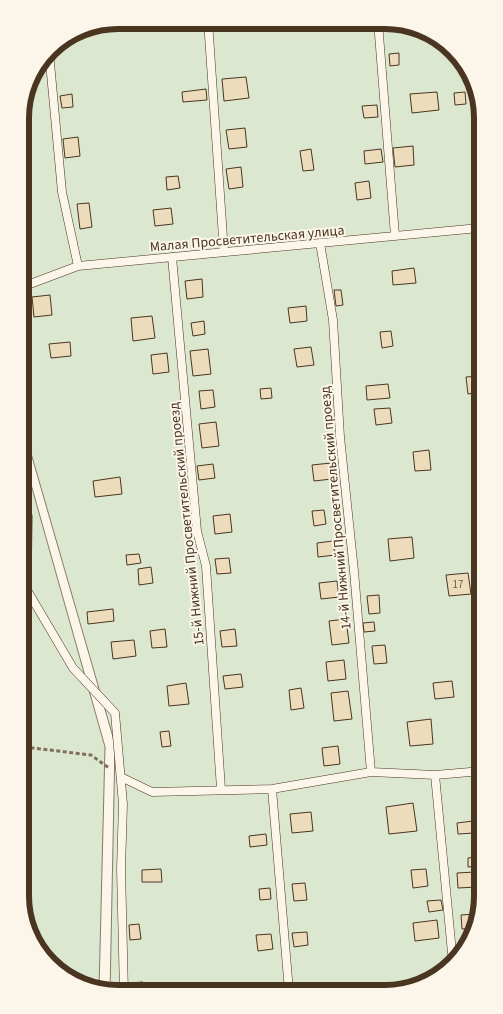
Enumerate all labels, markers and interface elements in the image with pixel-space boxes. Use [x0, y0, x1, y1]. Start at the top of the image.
street label: Малая Просветительская улица [149, 221, 345, 257]
street label: 14-й Нижний Просветительский проезд [315, 385, 357, 631]
street label: 15-й Нижний Просветительский проезд [164, 401, 210, 647]
house number: 17 [453, 577, 463, 592]

